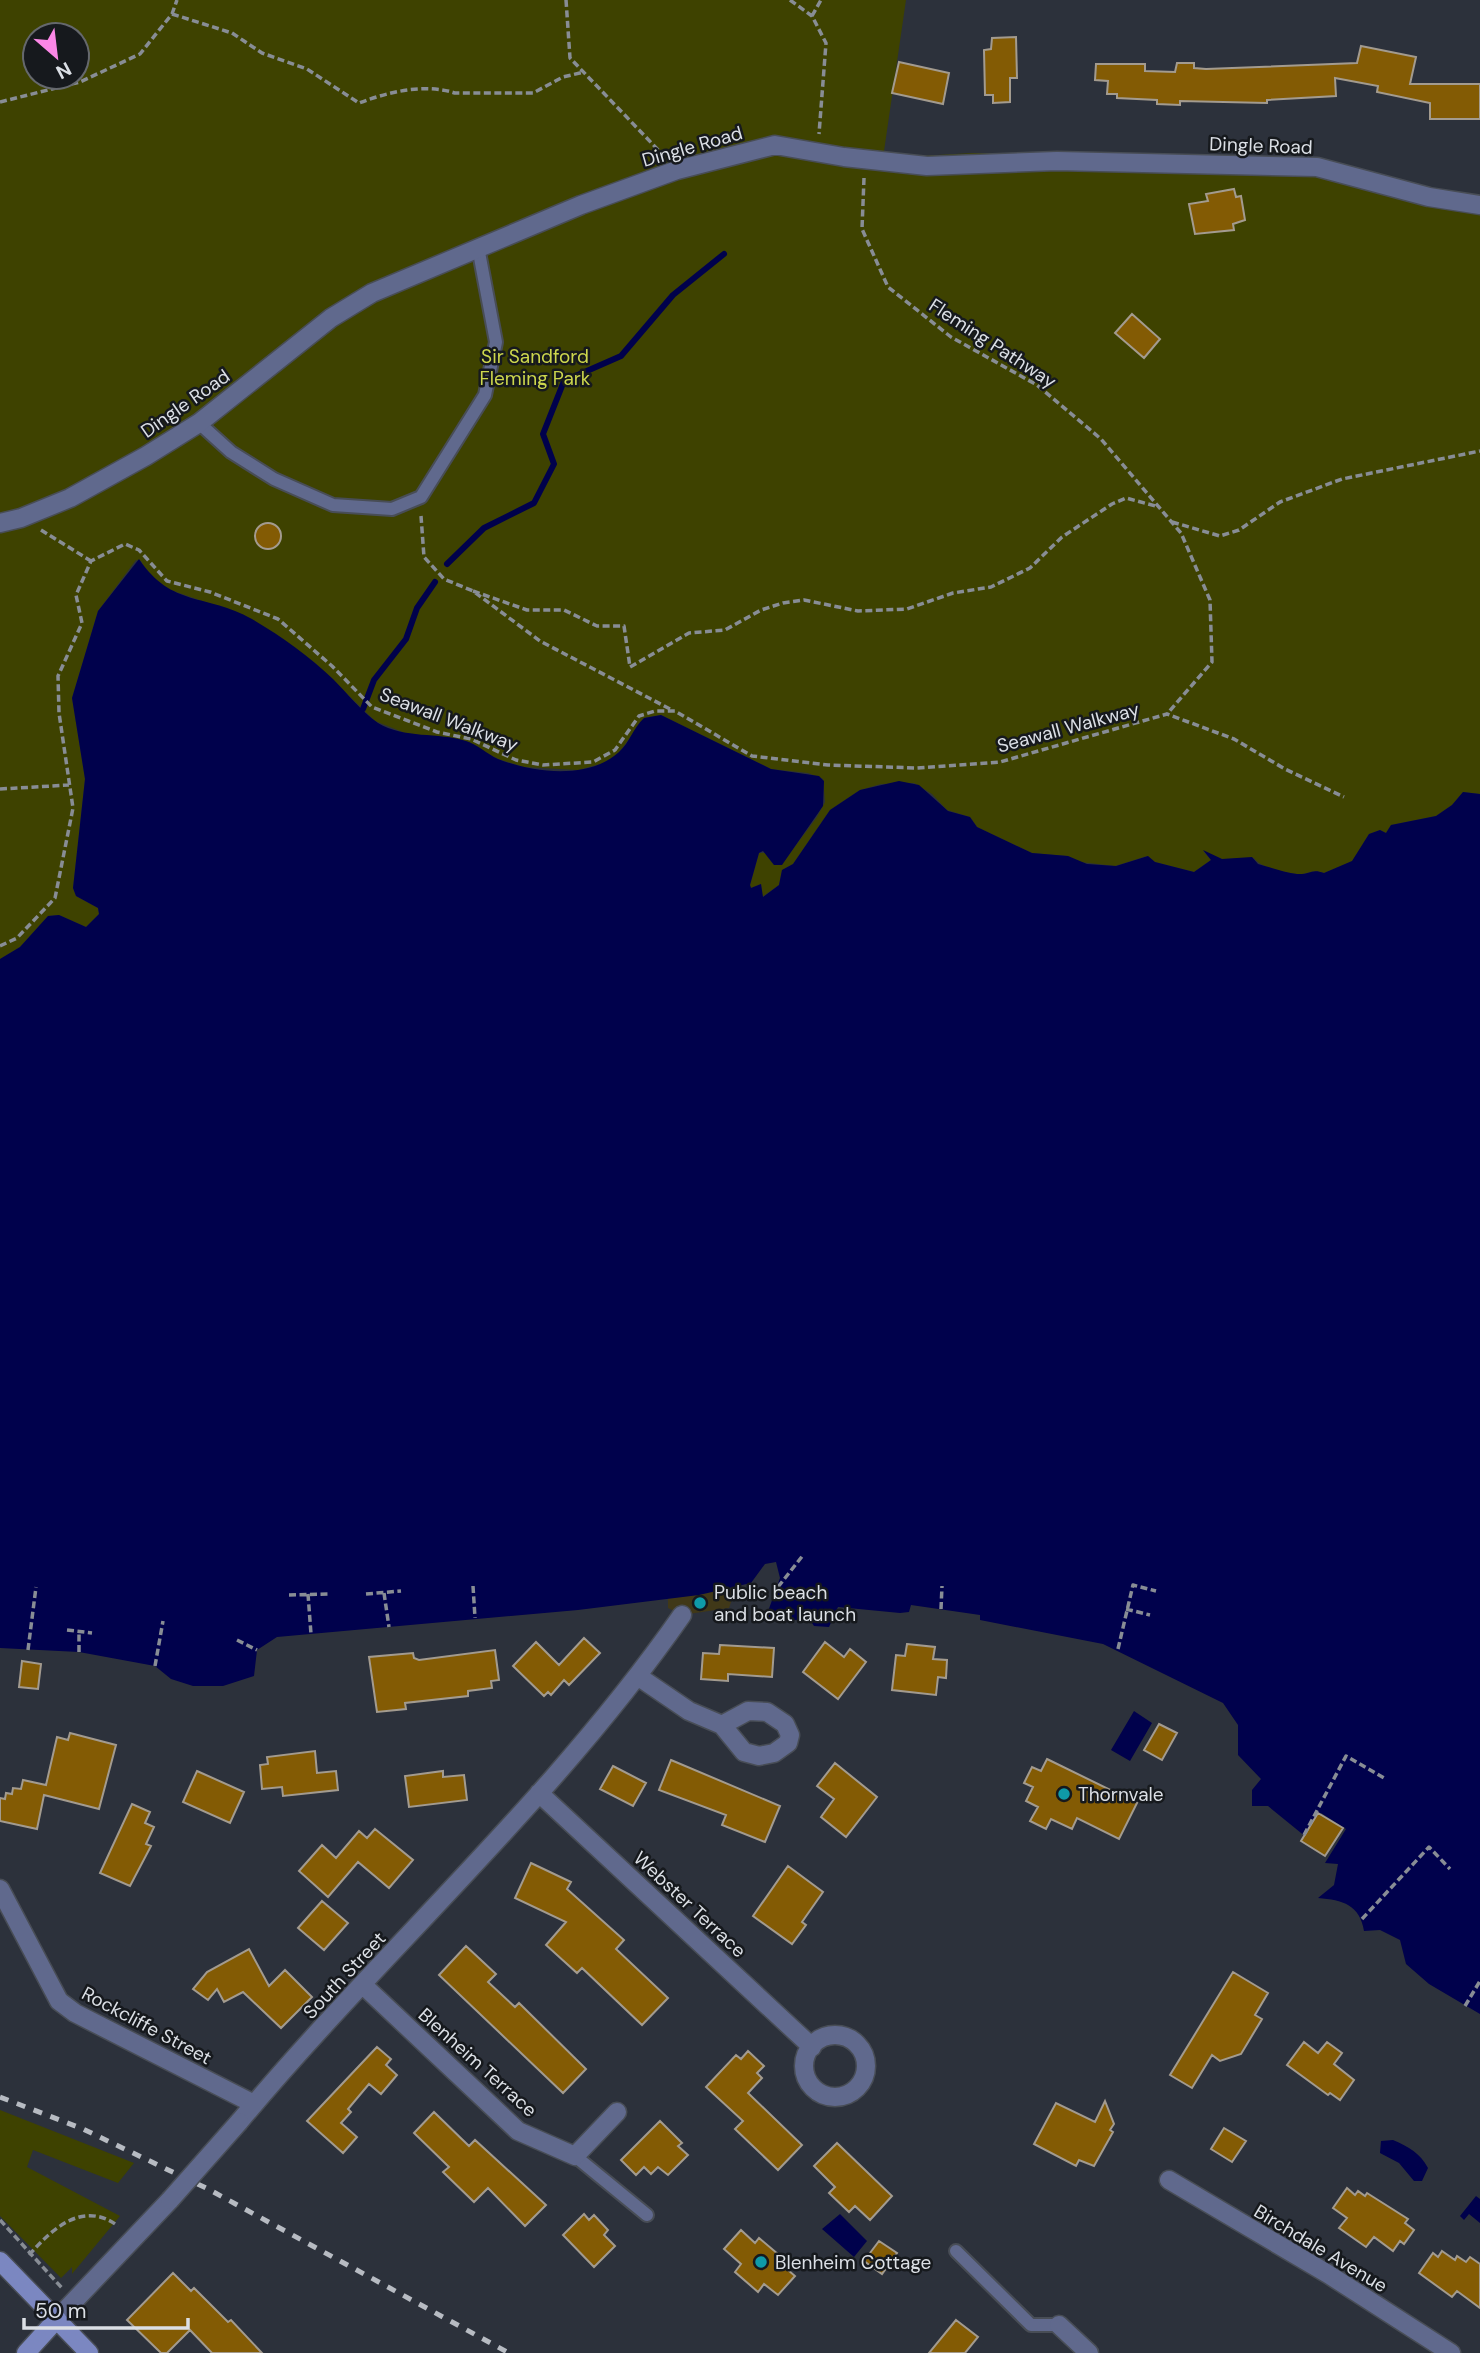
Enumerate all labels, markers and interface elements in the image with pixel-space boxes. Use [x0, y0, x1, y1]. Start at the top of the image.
north arrow [21, 21, 91, 91]
text: N [52, 56, 76, 85]
street label: Dingle Road [639, 120, 745, 173]
street label: Dingle Road [1209, 131, 1313, 160]
street label: Fleming Pathway [924, 293, 1062, 394]
park label: Sir Sandford Fleming Park [480, 344, 591, 391]
street label: Dingle Road [136, 363, 235, 443]
street label: Seawall Walkway [376, 682, 522, 758]
street label: Seawall Walkway [994, 696, 1142, 758]
place label: Public beach and boat launch [714, 1580, 856, 1627]
marker: Public beach and boat launch [692, 1595, 708, 1611]
place label: Thornvale [1078, 1782, 1164, 1807]
marker: Thornvale [1056, 1786, 1072, 1802]
street label: Webster Terrace [628, 1846, 751, 1963]
street label: South Street [298, 1926, 391, 2024]
street label: Rockcliffe Street [77, 1981, 216, 2070]
street label: Blenheim Terrace [413, 2002, 542, 2122]
street label: Birchdale Avenue [1249, 2199, 1392, 2298]
place label: Blenheim Cottage [775, 2250, 931, 2275]
marker: Blenheim Cottage [753, 2254, 769, 2270]
scale bar [24, 2286, 189, 2330]
text: 50 m [35, 2297, 86, 2325]

